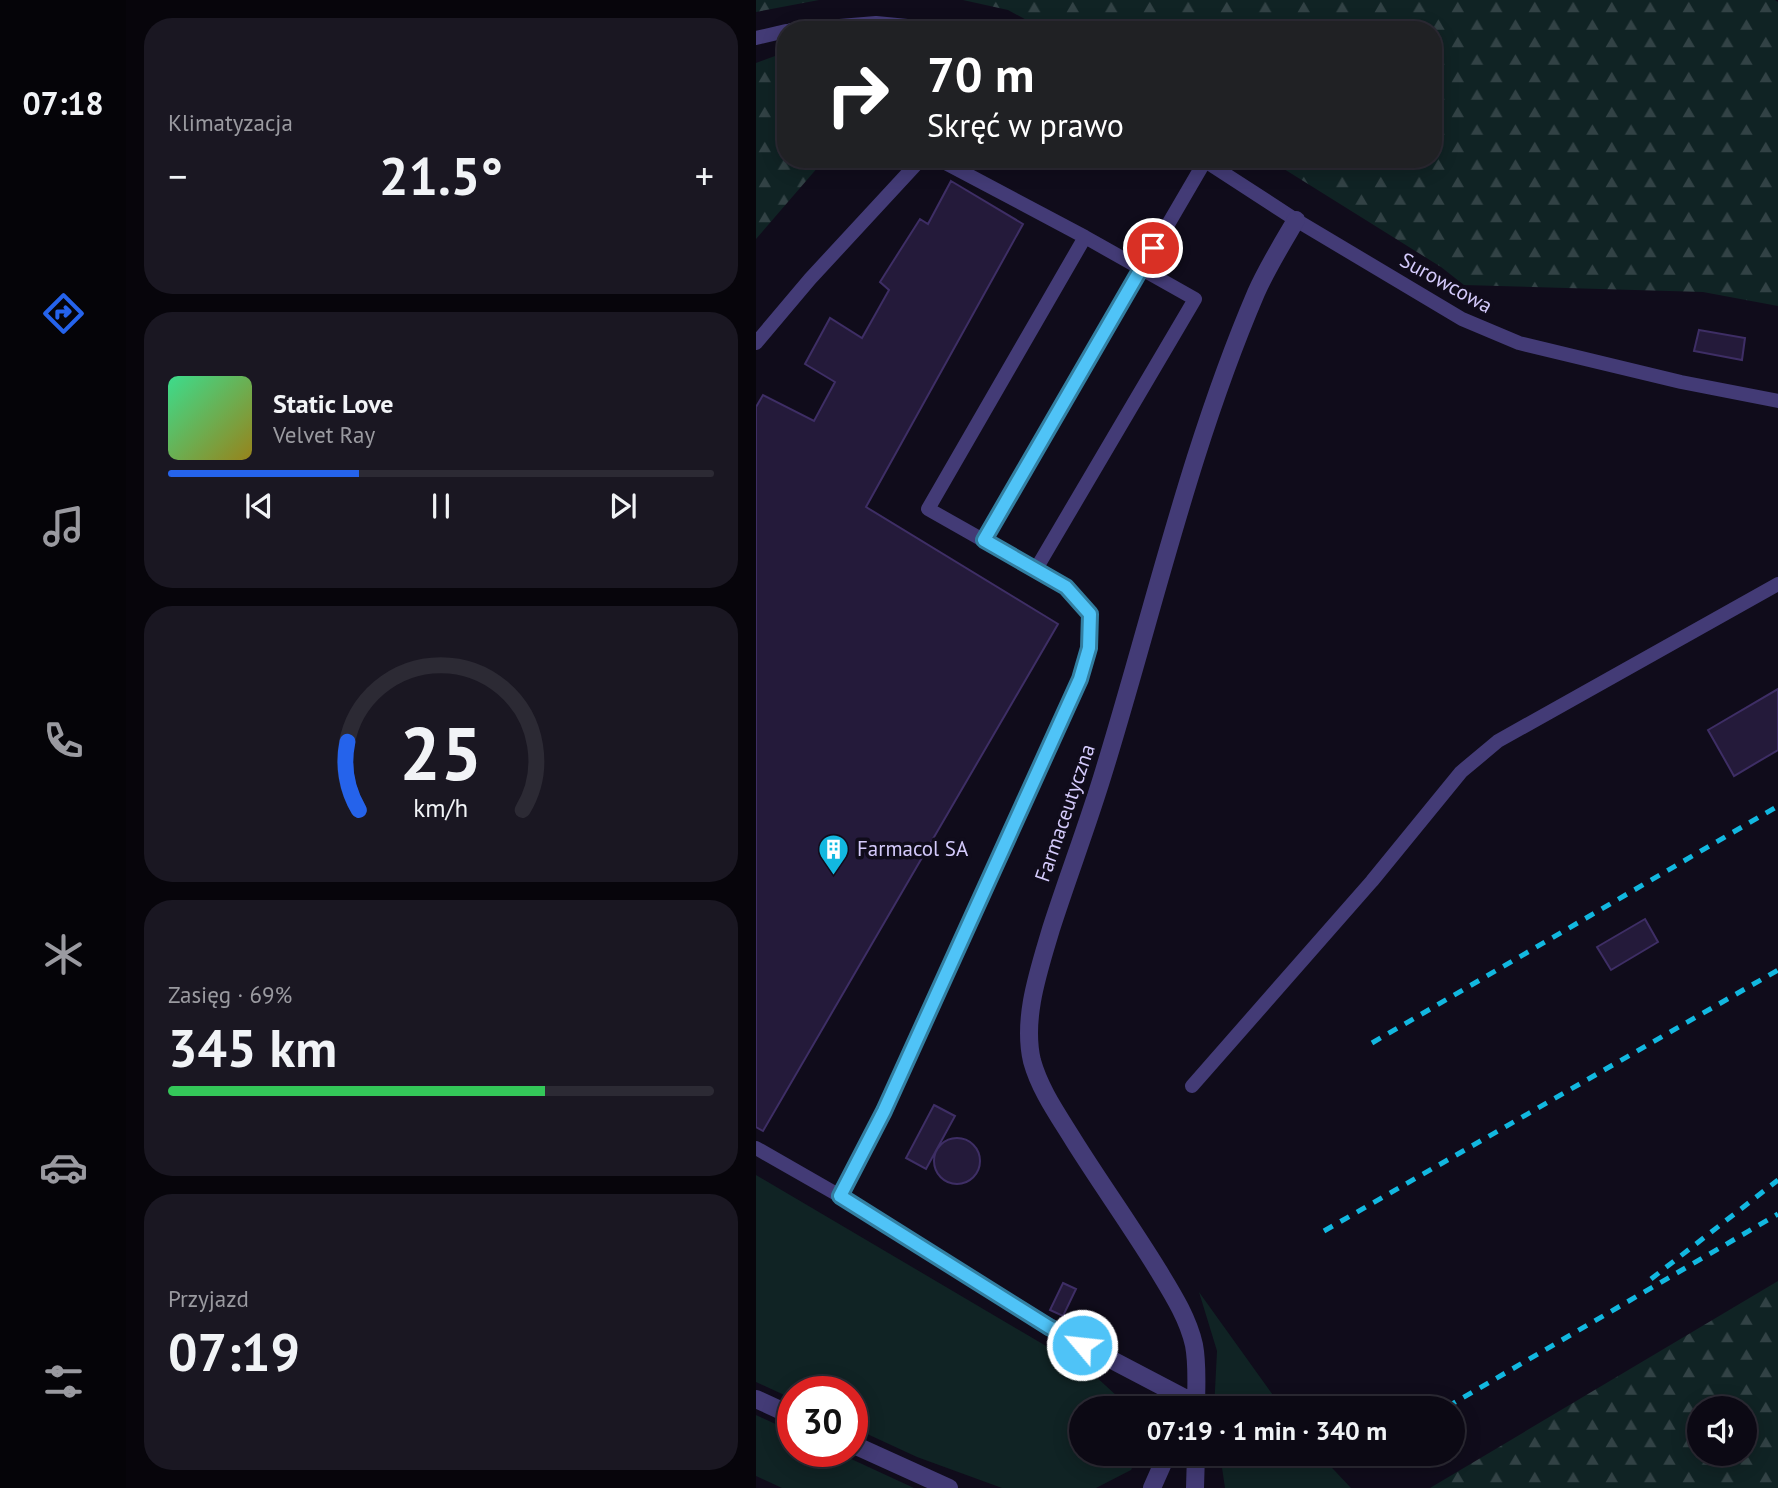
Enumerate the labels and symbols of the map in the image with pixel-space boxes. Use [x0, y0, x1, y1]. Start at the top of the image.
pin [1123, 218, 1183, 278]
street label: Surowcowa [1395, 246, 1497, 319]
street label: Farmaceutyczna [1028, 740, 1101, 885]
building icon: Farmacol SA [817, 832, 851, 876]
place label: Farmacol SA [857, 835, 969, 862]
position arrow [1045, 1308, 1119, 1382]
speed limit sign: 30 [777, 1376, 868, 1467]

